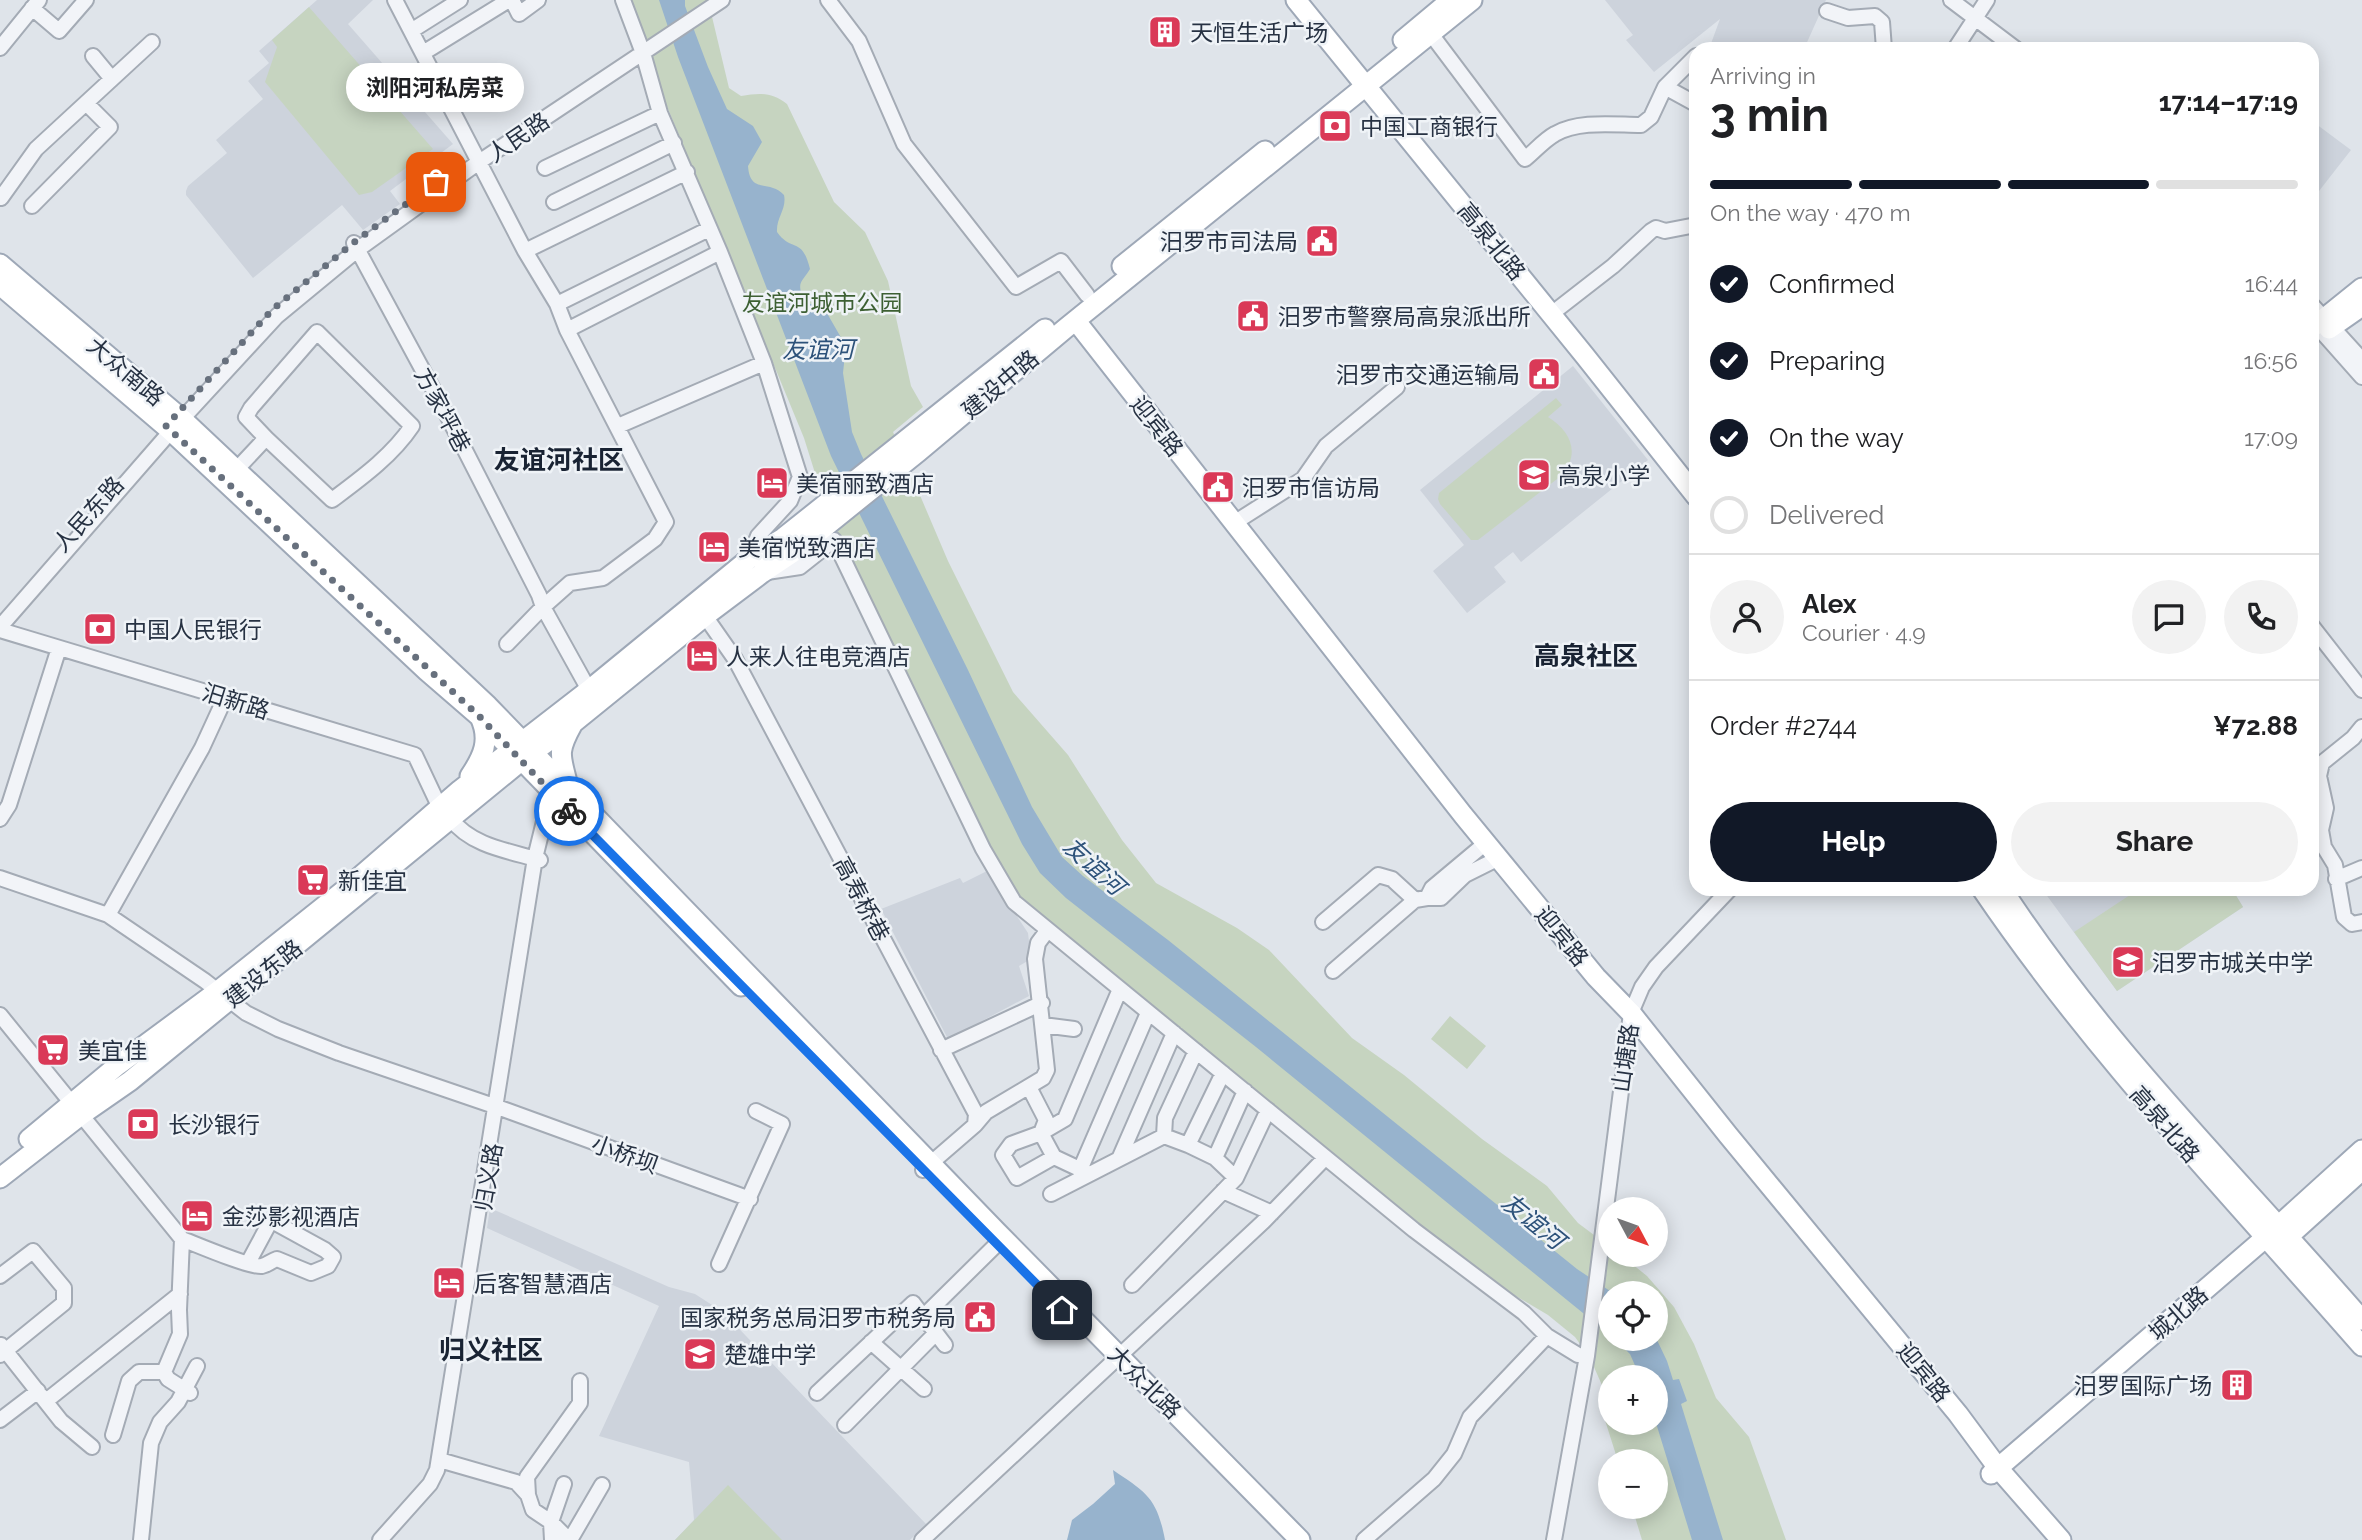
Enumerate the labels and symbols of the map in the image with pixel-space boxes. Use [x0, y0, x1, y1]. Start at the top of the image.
building icon: 天恒生活广场 [1146, 13, 1184, 51]
place label: 天恒生活广场 [1190, 19, 1328, 46]
callout: 浏阳河私房菜 [347, 63, 525, 112]
street label: 人民路 [482, 107, 554, 167]
bank icon: 中国工商银行 [1316, 107, 1354, 145]
place label: 中国工商银行 [1360, 113, 1498, 140]
pin [406, 152, 466, 212]
street label: 高泉北路 [1453, 197, 1531, 285]
public building icon: 汨罗市司法局 [1303, 222, 1341, 260]
place label: 汨罗市司法局 [1160, 228, 1298, 255]
park label: 友谊河城市公园 [742, 289, 903, 316]
public building icon: 汨罗市警察局高泉派出所 [1234, 297, 1272, 335]
place label: 汨罗市警察局高泉派出所 [1278, 303, 1531, 330]
street label: 大众南路 [82, 331, 170, 411]
water label: 友谊河 [782, 335, 858, 364]
street label: 建设中路 [956, 344, 1044, 424]
public building icon: 汨罗市交通运输局 [1525, 355, 1563, 393]
place label: 汨罗市交通运输局 [1336, 361, 1520, 388]
street label: 方家坪巷 [409, 363, 477, 457]
street label: 迎宾路 [1125, 391, 1189, 461]
district label: 友谊河社区 [494, 445, 624, 475]
school or university icon: 高泉小学 [1515, 456, 1553, 494]
place label: 高泉小学 [1558, 462, 1650, 489]
hotel icon: 美宿丽致酒店 [753, 464, 791, 502]
public building icon: 汨罗市信访局 [1199, 468, 1237, 506]
place label: 美宿丽致酒店 [796, 470, 934, 497]
street label: 人民东路 [47, 471, 129, 557]
place label: 汨罗市信访局 [1242, 474, 1380, 501]
hotel icon: 美宿悦致酒店 [695, 528, 733, 566]
place label: 美宿悦致酒店 [738, 534, 876, 561]
bank icon: 中国人民银行 [81, 610, 119, 648]
place label: 中国人民银行 [124, 616, 262, 643]
hotel icon: 人来人往电竞酒店 [683, 637, 721, 675]
district label: 高泉社区 [1534, 641, 1638, 671]
place label: 人来人往电竞酒店 [726, 643, 910, 670]
street label: 汨新路 [199, 678, 273, 724]
courier [534, 776, 604, 846]
water label: 友谊河 [1058, 831, 1133, 904]
street label: 高寿桥巷 [828, 852, 896, 946]
supermarket icon: 新佳宜 [294, 861, 332, 899]
place label: 新佳宜 [338, 867, 407, 894]
street label: 迎宾路 [1530, 901, 1594, 971]
street label: 建设东路 [219, 934, 307, 1012]
school or university icon: 汨罗市城关中学 [2109, 943, 2147, 981]
place label: 汨罗市城关中学 [2152, 949, 2313, 976]
street label: 山塘路 [1607, 1022, 1643, 1094]
supermarket icon: 美宜佳 [34, 1031, 72, 1069]
place label: 美宜佳 [78, 1037, 147, 1064]
street label: 高泉北路 [2125, 1080, 2205, 1168]
bank icon: 长沙银行 [124, 1105, 162, 1143]
place label: 长沙银行 [168, 1111, 260, 1138]
street label: 小桥坝 [588, 1130, 662, 1178]
street label: 归义路 [469, 1141, 507, 1213]
water label: 友谊河 [1496, 1187, 1573, 1257]
hotel icon: 金莎影视酒店 [178, 1197, 216, 1235]
north arrow [1598, 1197, 1668, 1267]
place label: 金莎影视酒店 [222, 1203, 360, 1230]
hotel icon: 后客智慧酒店 [430, 1264, 468, 1302]
place label: 后客智慧酒店 [474, 1270, 612, 1297]
pin [1032, 1280, 1092, 1340]
street label: 城北路 [2143, 1280, 2213, 1346]
public building icon: 国家税务总局汨罗市税务局 [961, 1298, 999, 1336]
place label: 国家税务总局汨罗市税务局 [680, 1304, 956, 1331]
district label: 归义社区 [439, 1335, 543, 1365]
school or university icon: 楚雄中学 [681, 1335, 719, 1373]
street label: 迎宾路 [1892, 1337, 1956, 1407]
street label: 大众北路 [1103, 1340, 1187, 1424]
place label: 楚雄中学 [724, 1341, 816, 1368]
building icon: 汨罗国际广场 [2218, 1366, 2256, 1404]
place label: 汨罗国际广场 [2074, 1372, 2212, 1399]

